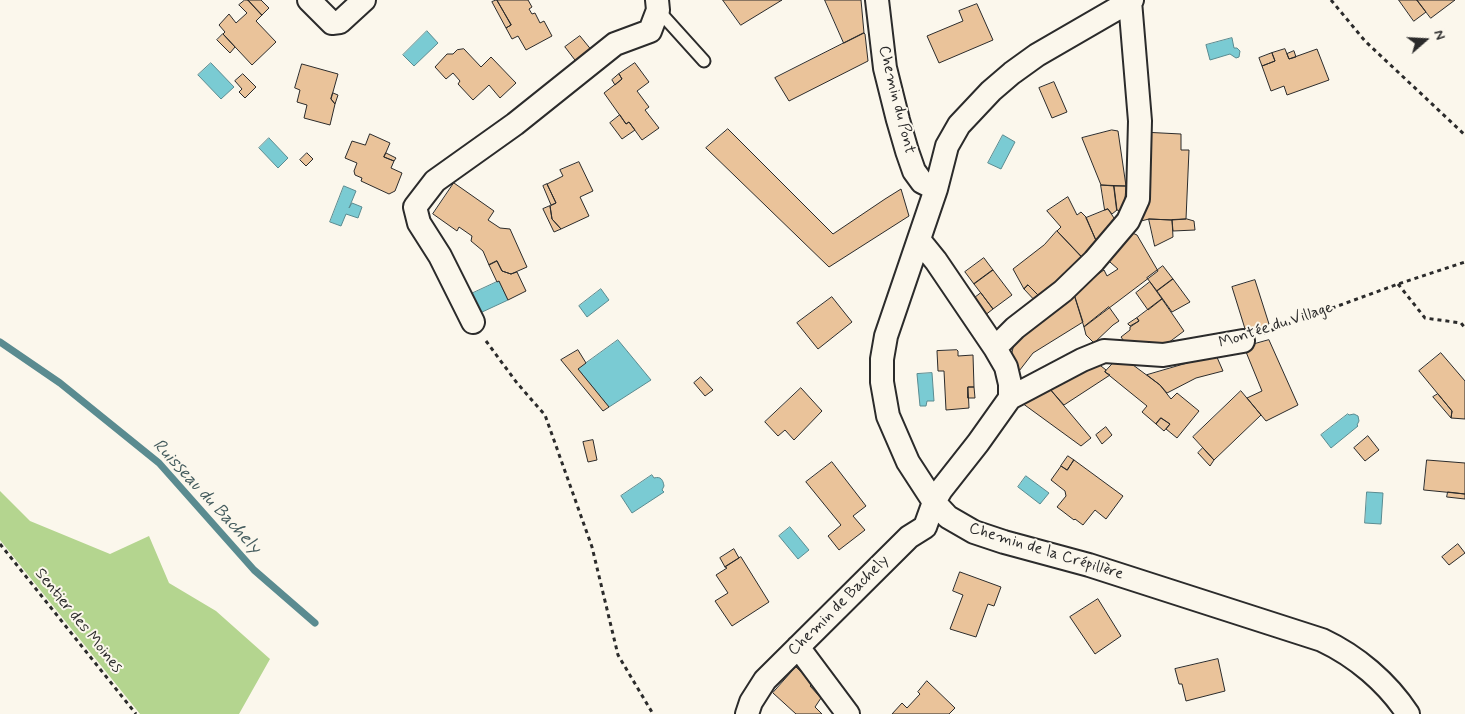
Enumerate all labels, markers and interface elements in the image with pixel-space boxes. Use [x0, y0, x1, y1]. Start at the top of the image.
north arrow [1400, 15, 1450, 65]
text: N [1429, 28, 1449, 42]
street label: Chemin du Pont [873, 44, 919, 156]
street label: Montée du Village [1217, 299, 1335, 353]
water label: Ruisseau du Bachely [147, 435, 265, 559]
street label: Chemin de la Crépillère [966, 519, 1126, 585]
street label: Chemin de Bachely [785, 552, 893, 660]
street label: Sentier des Moines [30, 565, 126, 677]

